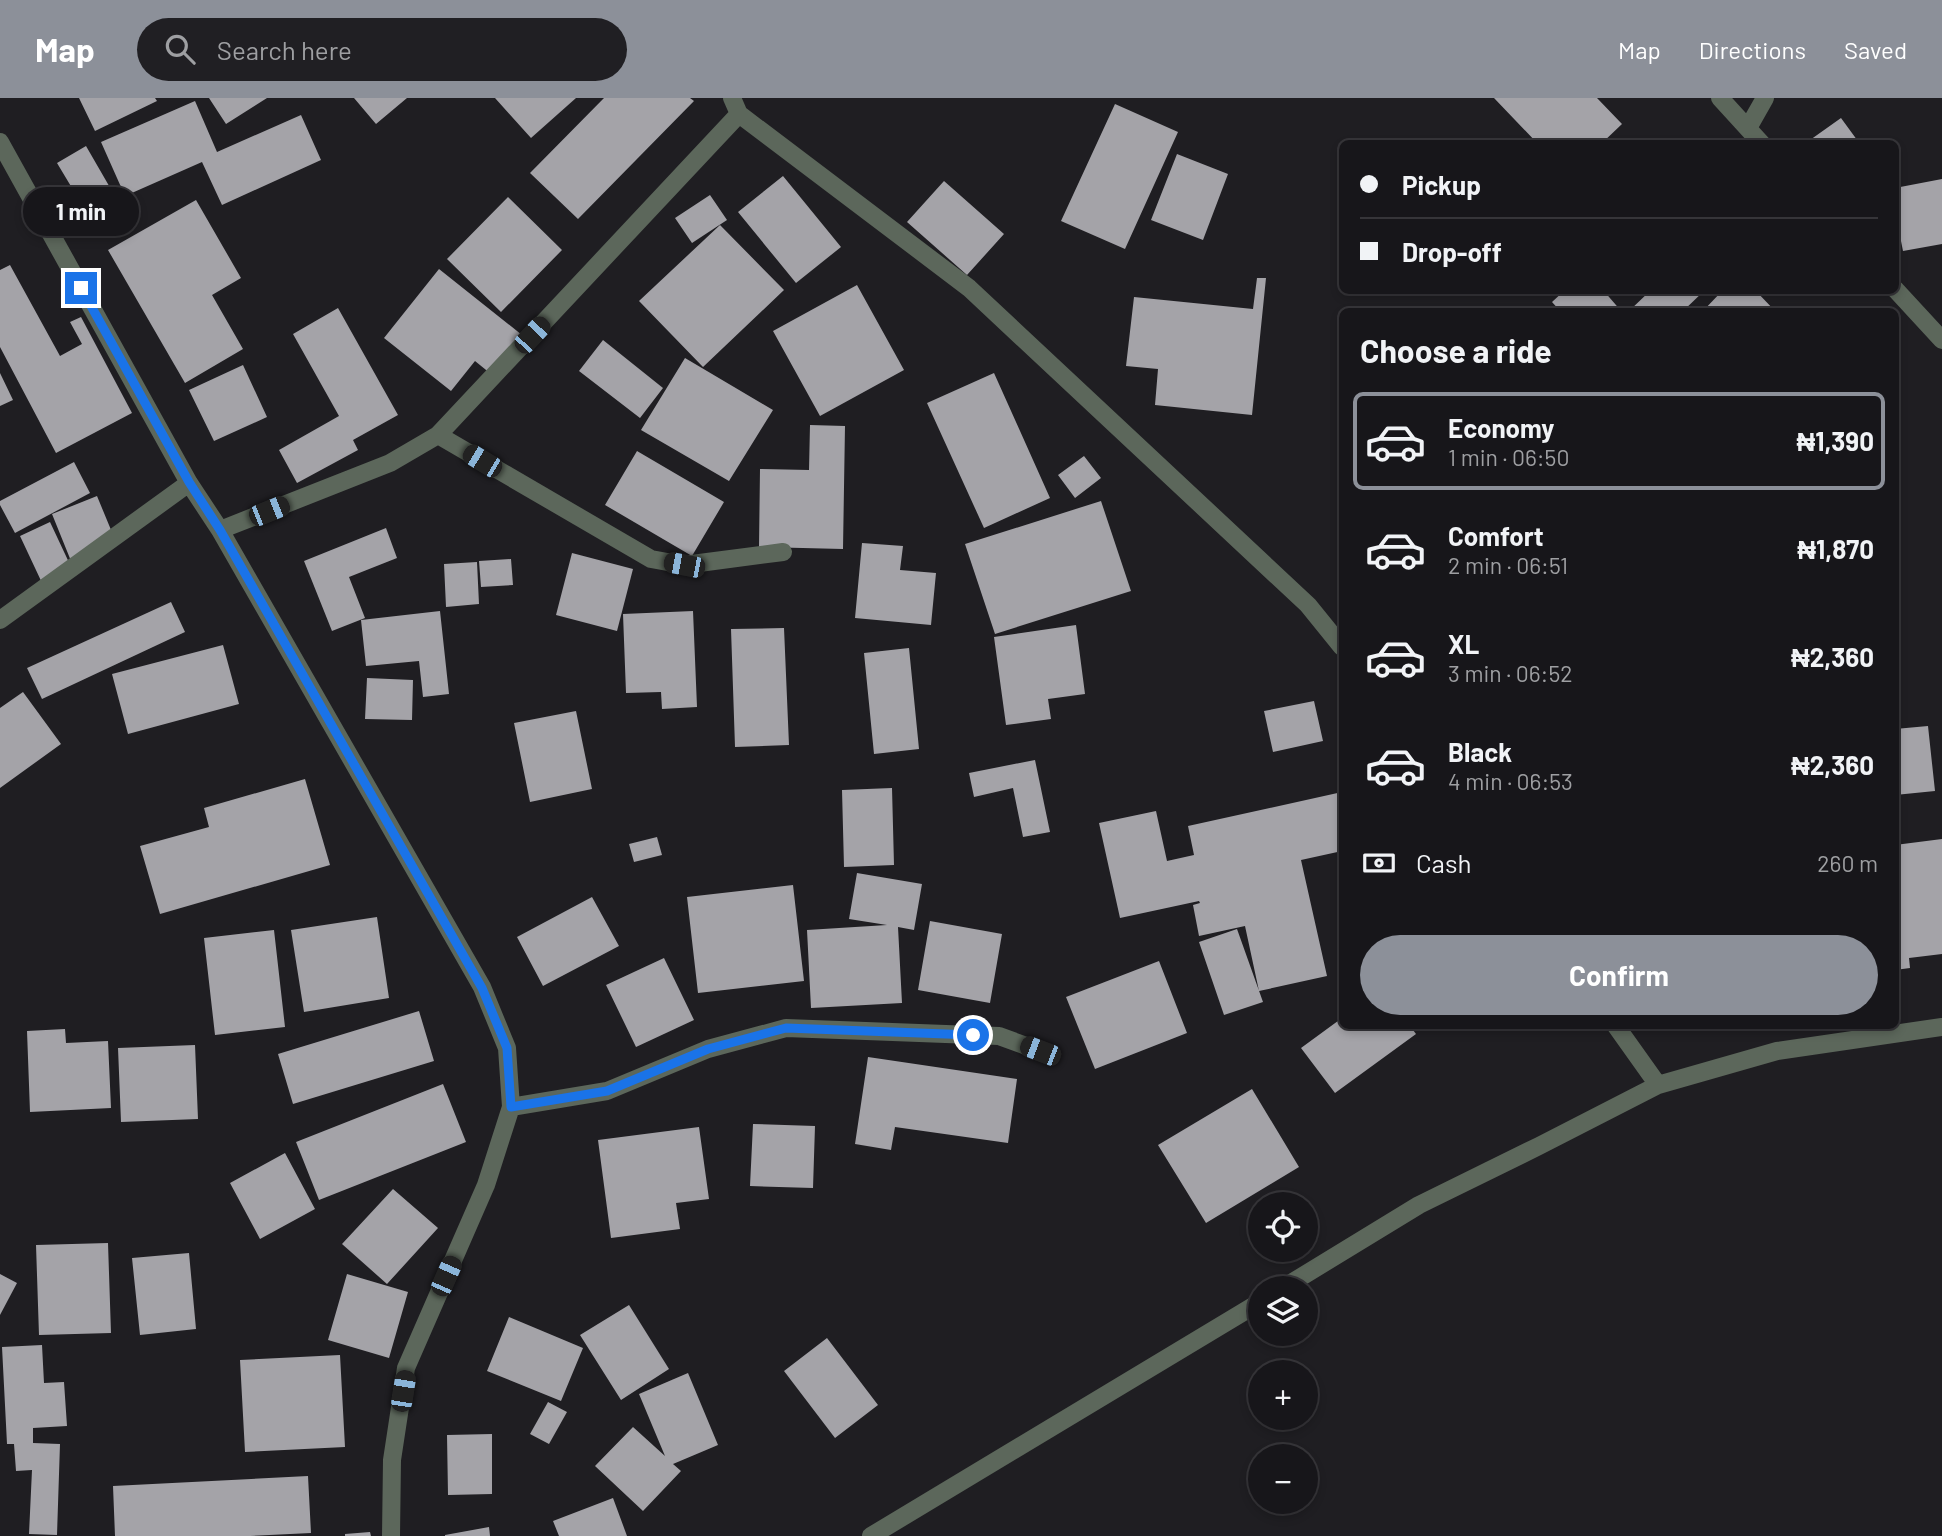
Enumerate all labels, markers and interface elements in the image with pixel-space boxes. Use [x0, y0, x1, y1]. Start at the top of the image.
search box [137, 18, 627, 81]
text: Map [35, 29, 95, 69]
icon: search [161, 30, 199, 68]
text: Search here [217, 34, 352, 65]
text: Map [1618, 35, 1661, 64]
text: Directions [1699, 35, 1806, 64]
text: Saved [1844, 35, 1907, 64]
text: Pickup [1402, 169, 1481, 200]
callout: 1 min [23, 186, 139, 236]
text: 1 min [56, 197, 106, 225]
text: Drop-off [1402, 236, 1502, 267]
route end [65, 272, 97, 304]
car [510, 312, 555, 358]
text: Choose a ride [1360, 331, 1552, 369]
icon: car [1364, 410, 1427, 473]
text: Economy [1448, 412, 1554, 443]
text: ₦1,390 [1796, 425, 1874, 456]
car [459, 441, 506, 481]
text: 1 min · 06:50 [1448, 443, 1569, 471]
car [246, 493, 293, 529]
icon: car [1364, 518, 1427, 581]
text: Comfort [1448, 520, 1544, 551]
text: ₦1,870 [1797, 533, 1874, 564]
car [662, 551, 707, 579]
text: 2 min · 06:51 [1448, 551, 1568, 579]
icon: car [1364, 626, 1427, 689]
text: XL [1448, 628, 1479, 659]
text: ₦2,360 [1791, 641, 1874, 672]
text: 3 min · 06:52 [1448, 659, 1573, 687]
icon: car [1364, 734, 1427, 797]
text: Black [1448, 736, 1512, 767]
text: ₦2,360 [1791, 749, 1874, 780]
text: 4 min · 06:53 [1448, 767, 1573, 795]
icon: cash [1360, 844, 1398, 882]
text: Cash [1416, 847, 1471, 878]
text: 260 m [1817, 849, 1878, 877]
button: Confirm [1360, 935, 1878, 1015]
route start [957, 1019, 989, 1051]
car [1017, 1034, 1064, 1068]
map controls [1248, 1192, 1318, 1514]
button: locate [1248, 1192, 1318, 1262]
car [428, 1253, 465, 1299]
button: layers [1248, 1276, 1318, 1346]
button: + [1248, 1360, 1318, 1430]
car [390, 1369, 417, 1413]
button: − [1248, 1444, 1318, 1514]

